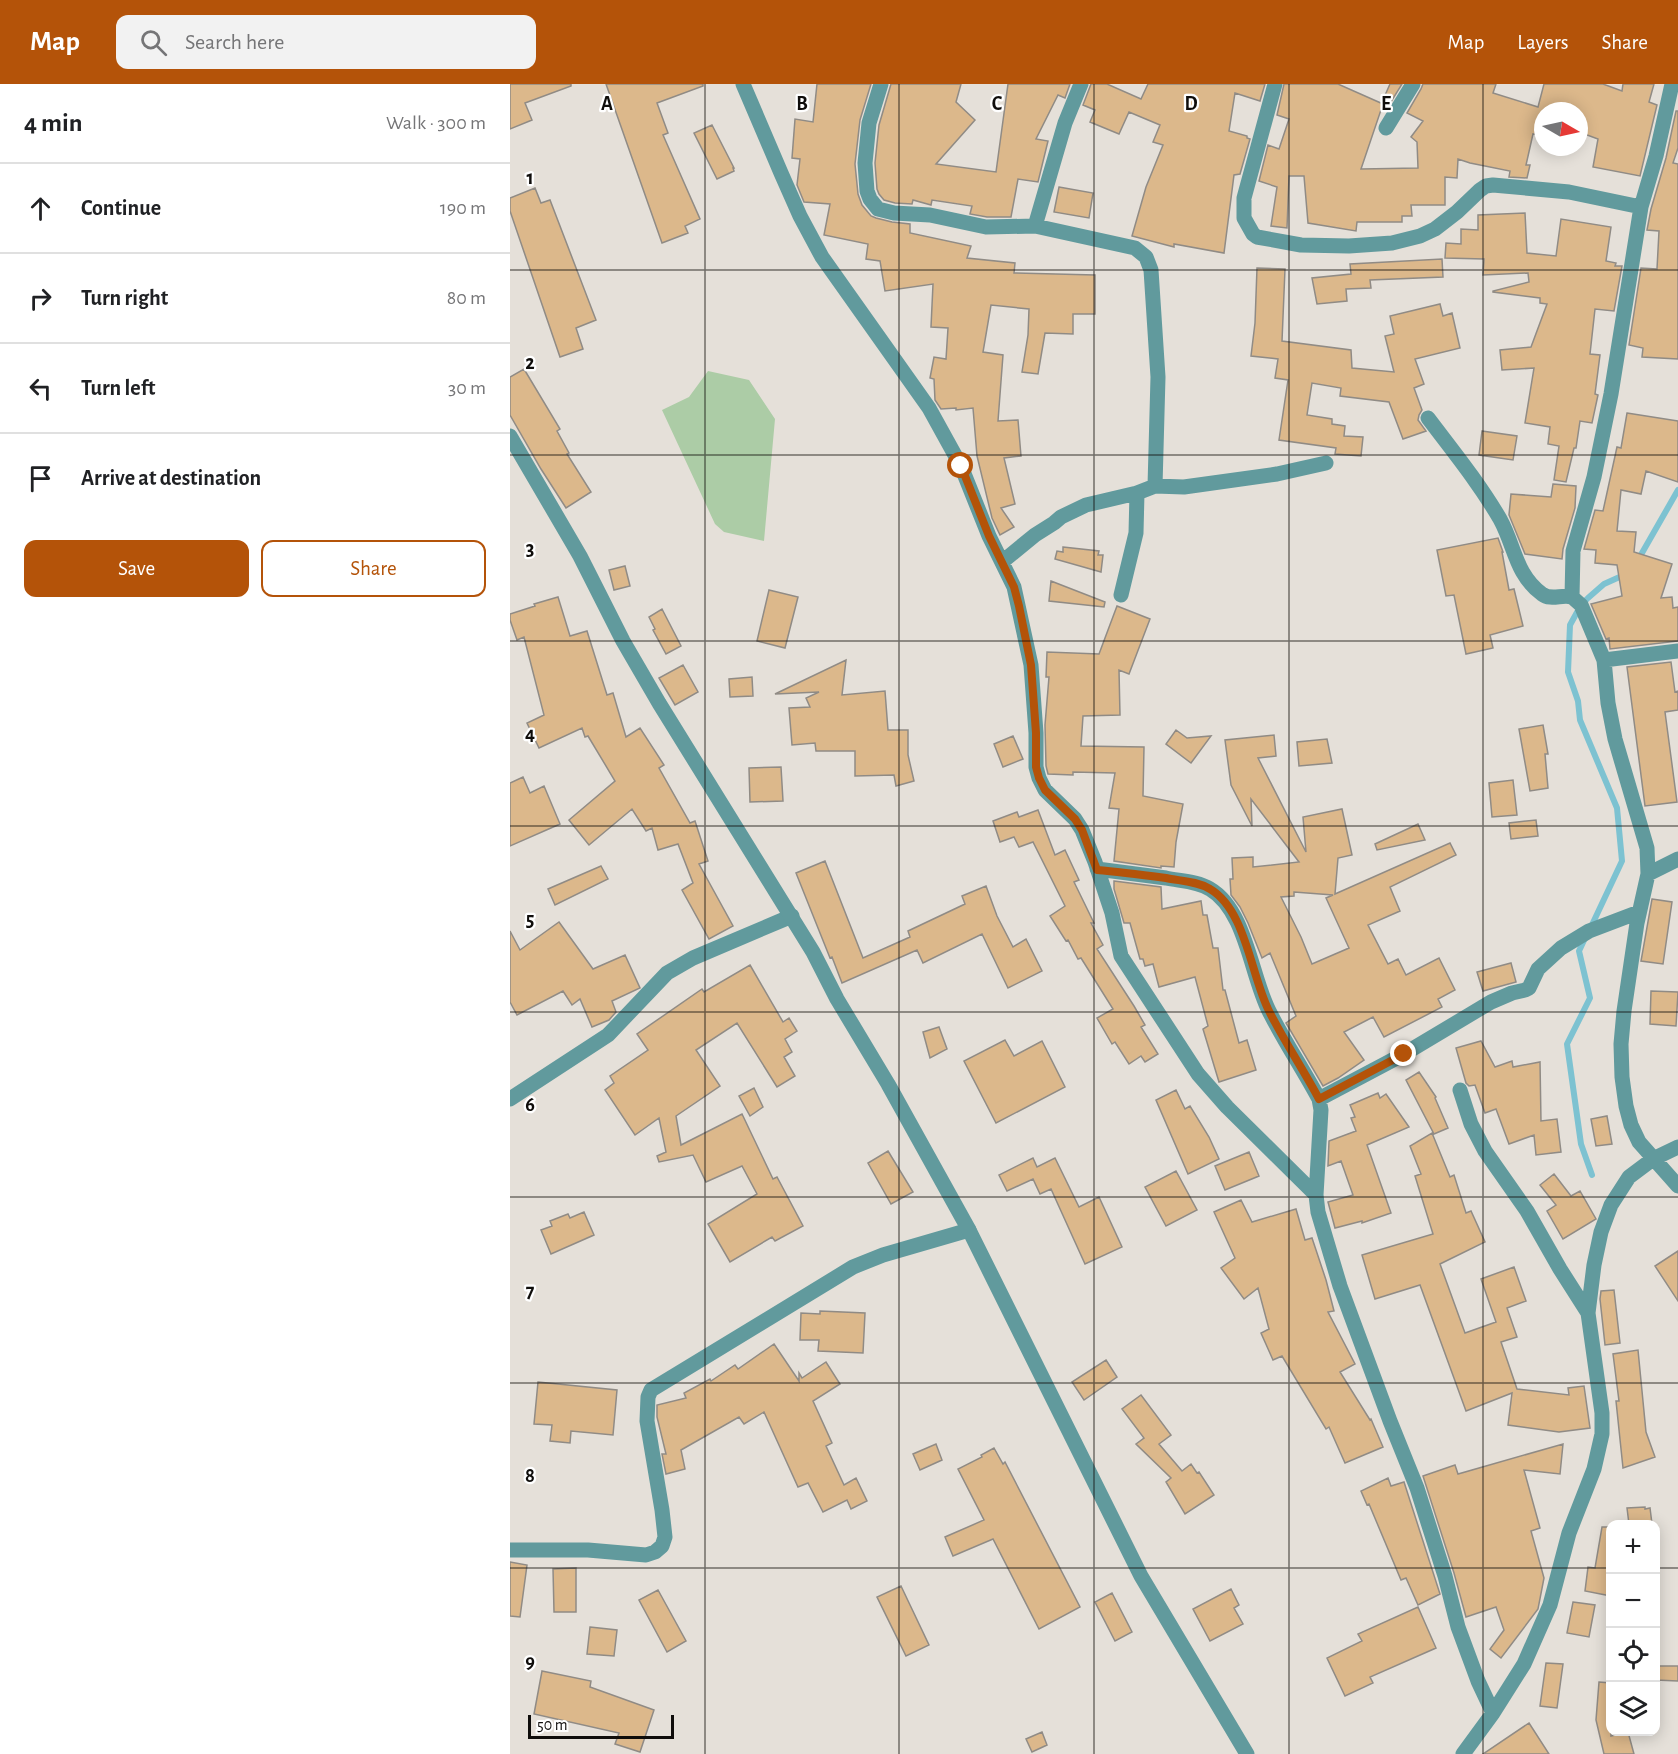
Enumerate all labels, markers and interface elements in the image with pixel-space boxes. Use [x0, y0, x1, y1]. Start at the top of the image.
search box [116, 15, 536, 69]
icon: search [137, 26, 170, 59]
text: Map [30, 28, 80, 56]
text: Search here [185, 31, 284, 53]
text: Map [1448, 32, 1484, 53]
text: Layers [1517, 32, 1568, 53]
text: Share [1601, 32, 1648, 53]
text: A [601, 94, 613, 114]
text: B [796, 94, 808, 114]
text: C [992, 94, 1003, 114]
text: D [1184, 94, 1198, 114]
text: E [1381, 94, 1391, 114]
north arrow [1534, 102, 1588, 156]
text: 4 min [24, 110, 83, 136]
text: Walk · 300 m [386, 113, 486, 133]
text: 1 [526, 168, 534, 188]
icon: ahead [24, 192, 57, 225]
text: Continue [81, 197, 161, 219]
text: 190 m [440, 198, 486, 218]
icon: right [24, 282, 57, 315]
text: Turn right [81, 287, 168, 309]
text: 80 m [447, 288, 486, 308]
text: 2 [525, 353, 535, 373]
icon: left [24, 372, 57, 405]
text: Turn left [81, 377, 155, 399]
text: 30 m [448, 378, 486, 398]
route start [947, 452, 973, 478]
icon: arrive [24, 462, 57, 495]
text: Arrive at destination [81, 467, 261, 489]
text: 3 [526, 539, 534, 559]
button: Save [24, 540, 249, 597]
button: Share [261, 540, 486, 597]
text: 4 [525, 724, 535, 744]
text: 5 [526, 910, 534, 930]
route end [1390, 1040, 1416, 1066]
text: 6 [525, 1095, 535, 1115]
text: 7 [526, 1281, 535, 1301]
text: 8 [525, 1466, 535, 1486]
map controls [1606, 1520, 1660, 1736]
button: + [1606, 1520, 1660, 1574]
button: − [1606, 1574, 1660, 1628]
button: locate [1606, 1628, 1660, 1682]
text: 9 [525, 1652, 535, 1672]
button: layers [1606, 1682, 1660, 1736]
scale bar [528, 1712, 674, 1740]
text: 50 m [537, 1717, 568, 1733]

